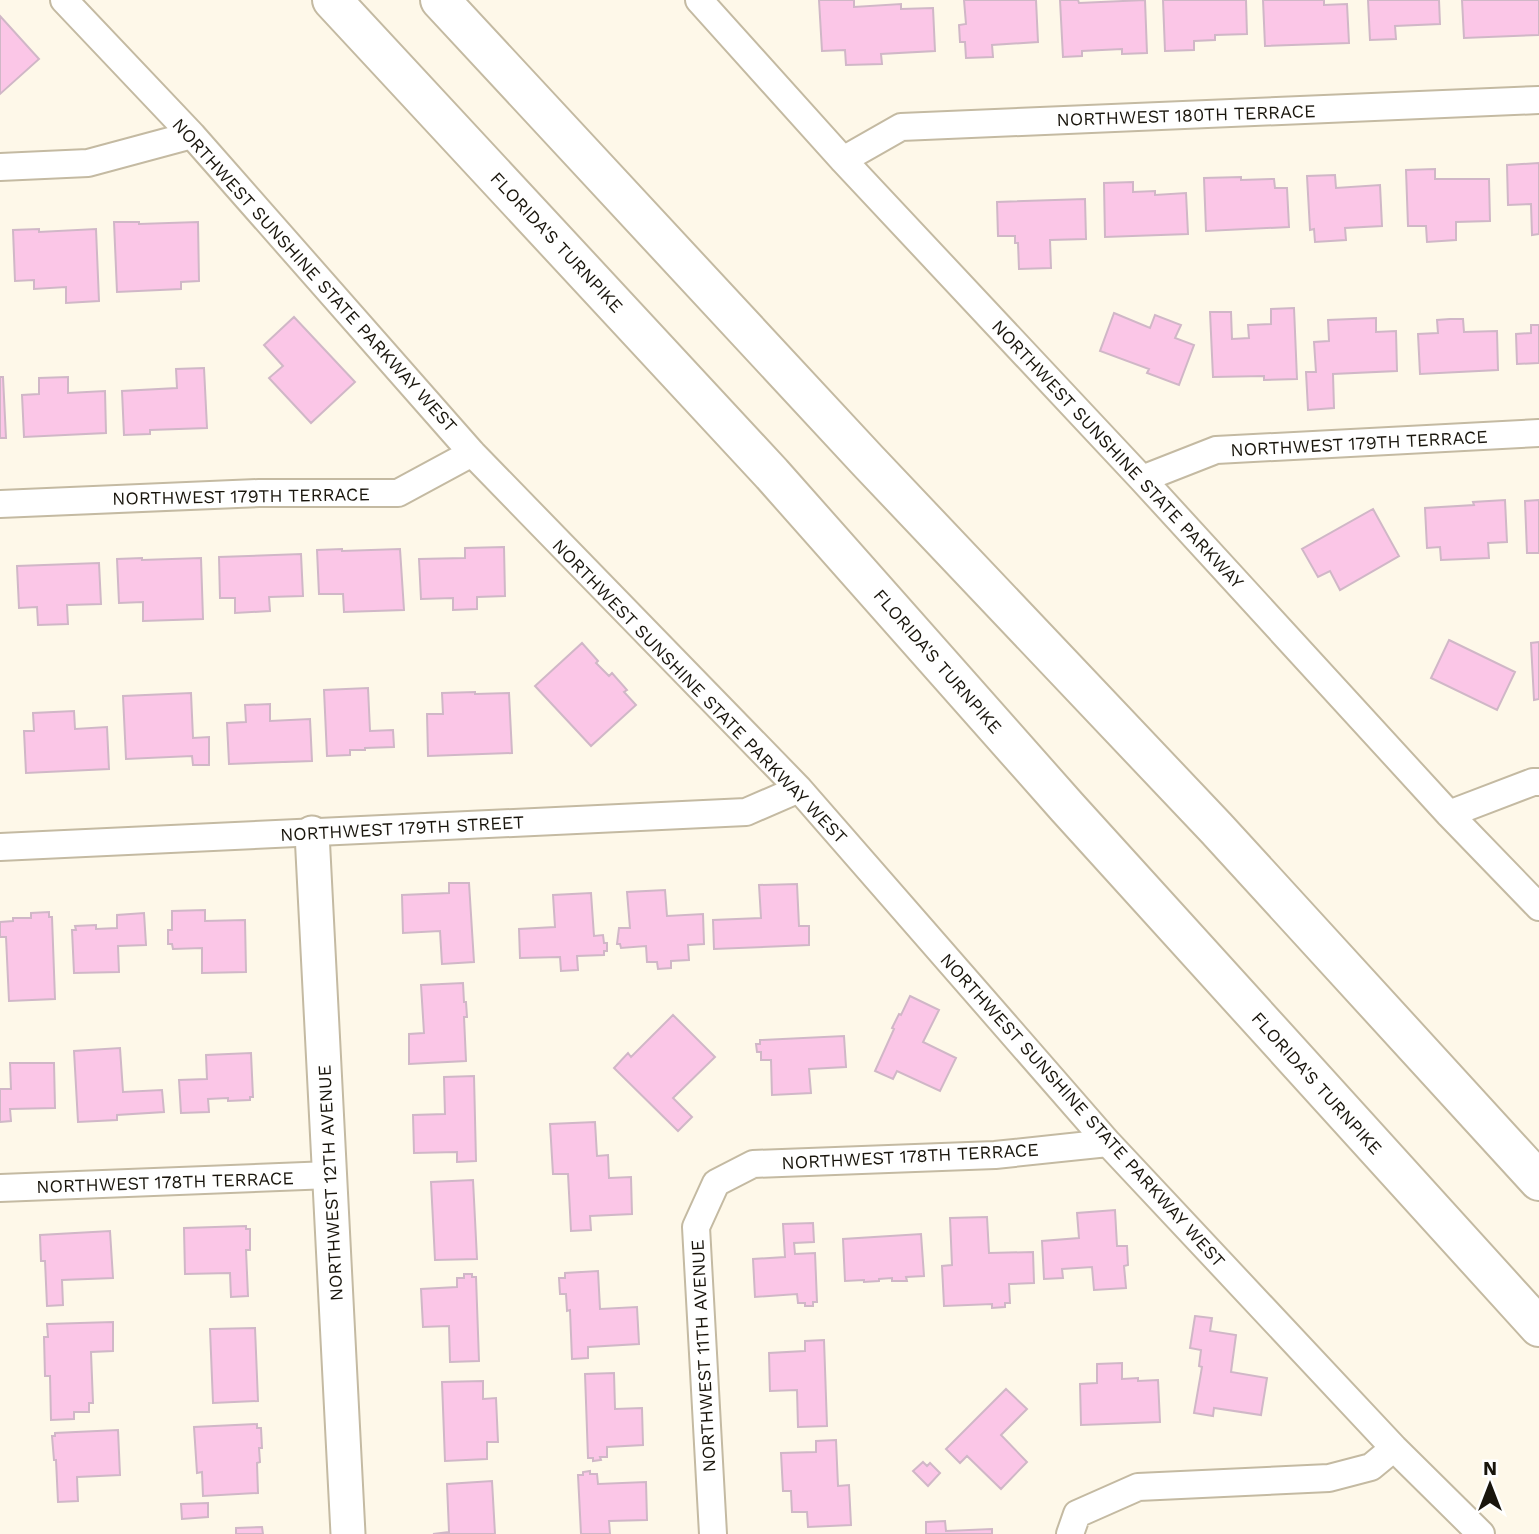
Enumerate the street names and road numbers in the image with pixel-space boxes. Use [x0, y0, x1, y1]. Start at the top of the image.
street label: NORTHWEST 180TH TERRACE [1056, 100, 1316, 130]
street label: NORTHWEST SUNSHINE STATE PARKWAY WEST [168, 114, 462, 436]
street label: FLORIDA'S TURNPIKE [486, 167, 628, 317]
street label: NORTHWEST SUNSHINE STATE PARKWAY [988, 315, 1249, 593]
street label: NORTHWEST 179TH TERRACE [1230, 426, 1488, 460]
street label: NORTHWEST 179TH TERRACE [112, 483, 370, 509]
street label: NORTHWEST SUNSHINE STATE PARKWAY WEST [548, 534, 852, 848]
street label: FLORIDA'S TURNPIKE [870, 584, 1006, 738]
street label: NORTHWEST 179TH STREET [280, 811, 525, 845]
street label: NORTHWEST SUNSHINE STATE PARKWAY WEST [936, 949, 1230, 1271]
street label: FLORIDA'S TURNPIKE [1247, 1007, 1387, 1159]
street label: NORTHWEST 12TH AVENUE [313, 1064, 347, 1302]
street label: NORTHWEST 178TH TERRACE [781, 1139, 1039, 1173]
street label: NORTHWEST 178TH TERRACE [36, 1167, 294, 1197]
street label: NORTHWEST 11TH AVENUE [686, 1239, 720, 1473]

